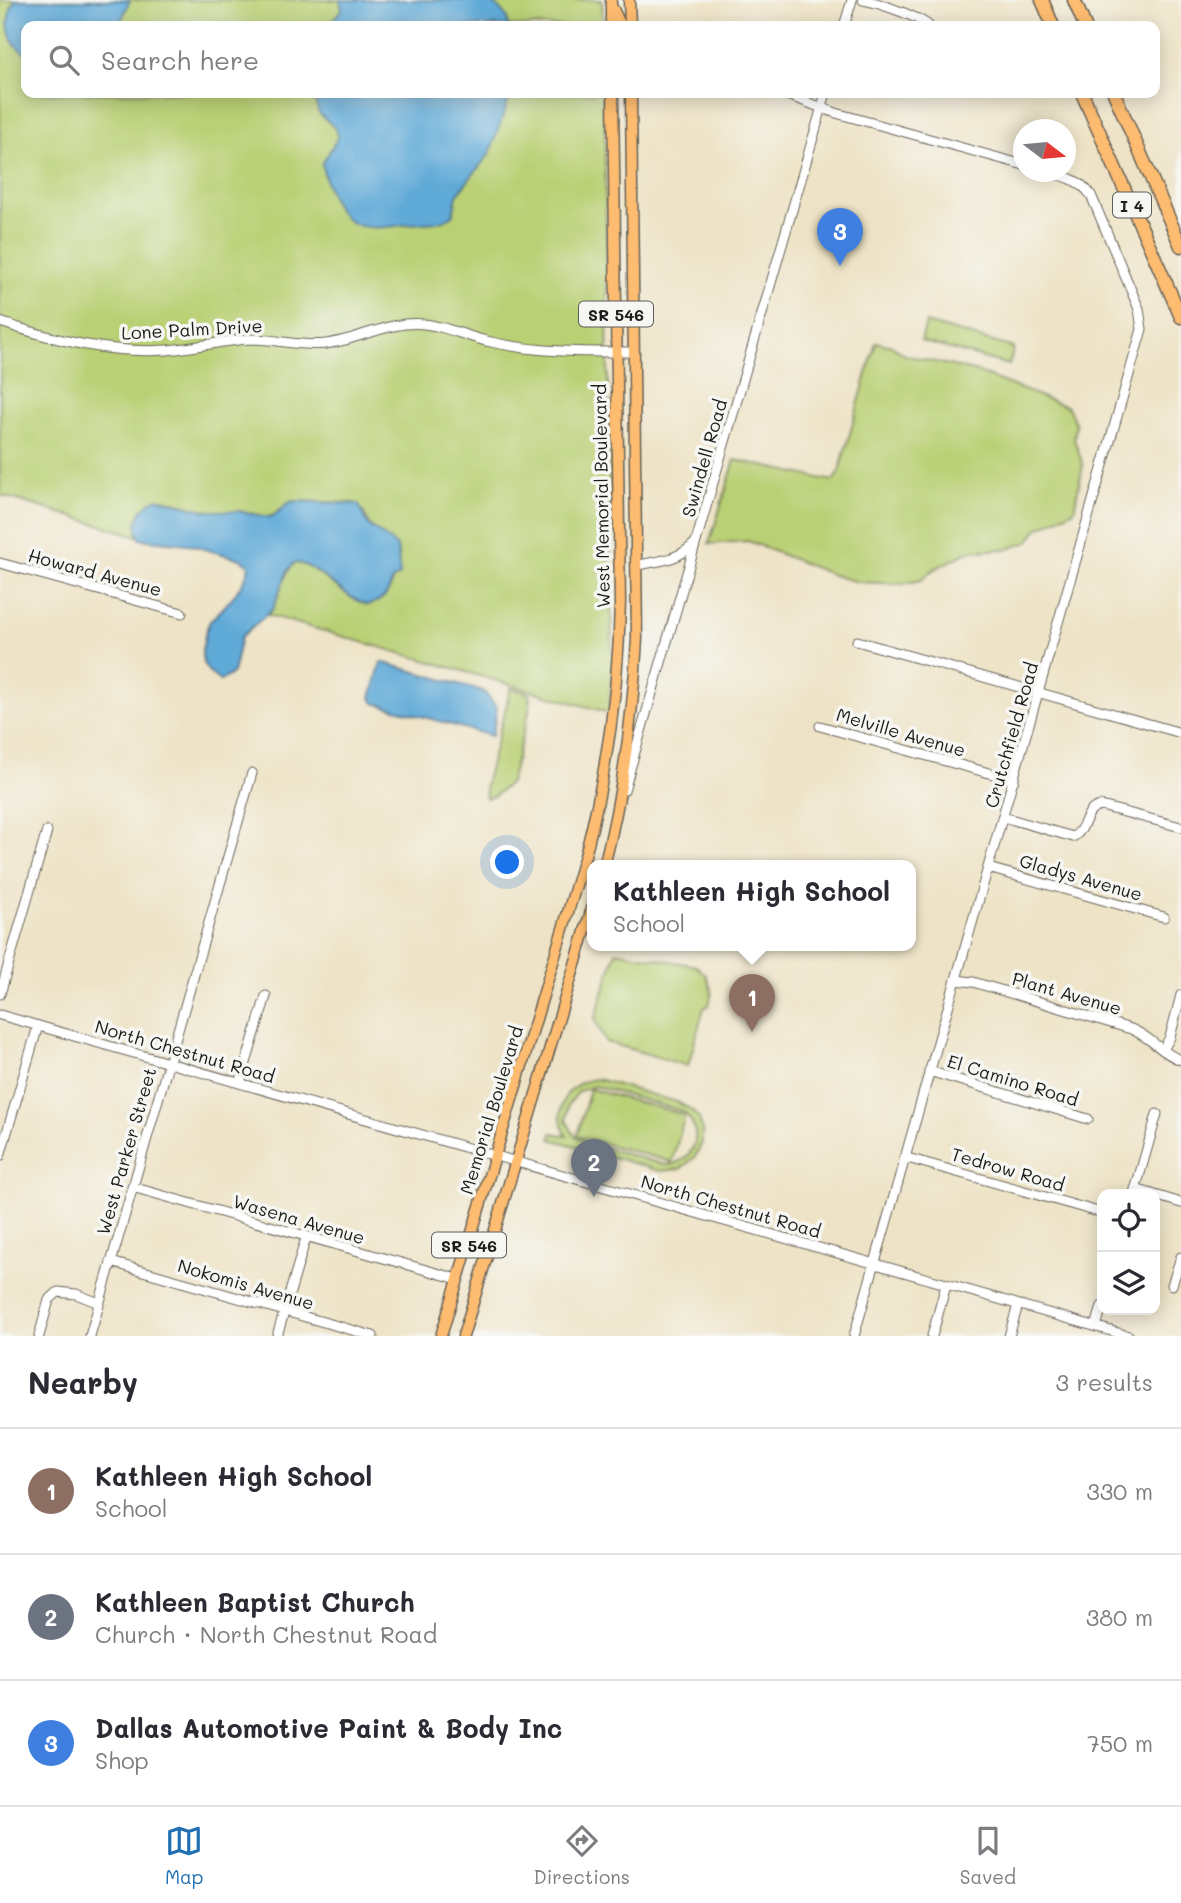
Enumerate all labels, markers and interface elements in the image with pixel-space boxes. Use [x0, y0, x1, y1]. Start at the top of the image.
search box [21, 21, 1160, 98]
icon: search [45, 41, 83, 79]
text: Search here [101, 43, 259, 77]
north arrow [1013, 119, 1076, 182]
road number: I 4 [1113, 192, 1151, 218]
pin: 3 [817, 208, 863, 266]
road number: SR 546 [579, 302, 653, 326]
street label: Lone Palm Drive [121, 313, 263, 345]
street label: West Memorial Boulevard [587, 384, 615, 608]
street label: Swindell Road [676, 396, 732, 520]
street label: Howard Avenue [26, 543, 164, 601]
street label: Crutchfield Road [979, 659, 1043, 811]
street label: Melville Avenue [834, 702, 968, 762]
your location [490, 845, 524, 879]
street label: Gladys Avenue [1017, 848, 1145, 906]
popup [587, 860, 916, 951]
text: Kathleen High School [613, 874, 890, 908]
text: School [613, 908, 685, 938]
street label: Plant Avenue [1010, 966, 1124, 1020]
pin: 1 [729, 974, 775, 1032]
street label: North Chestnut Road [92, 1014, 278, 1088]
street label: Memorial Boulevard [454, 1023, 528, 1197]
street label: El Camino Road [945, 1049, 1081, 1111]
street label: West Parker Street [91, 1064, 161, 1238]
pin: 2 [571, 1139, 617, 1197]
street label: Tedrow Road [949, 1141, 1067, 1197]
street label: North Chestnut Road [638, 1169, 824, 1243]
street label: Wasena Avenue [230, 1189, 368, 1249]
map controls [1097, 1189, 1160, 1315]
button: locate [1097, 1189, 1160, 1252]
road number: SR 546 [432, 1232, 506, 1258]
button: layers [1097, 1252, 1160, 1315]
street label: Nokomis Avenue [175, 1253, 317, 1315]
text: Nearby [28, 1362, 138, 1402]
text: 3 results [1056, 1367, 1153, 1397]
text: Kathleen High School [95, 1459, 372, 1493]
text: 1 [46, 1476, 56, 1506]
text: 330 m [1086, 1476, 1153, 1506]
text: School [95, 1493, 168, 1523]
text: Kathleen Baptist Church [95, 1585, 415, 1619]
text: 2 [45, 1602, 57, 1632]
text: 380 m [1086, 1602, 1153, 1632]
text: Church · North Chestnut Road [95, 1619, 437, 1649]
text: Dallas Automotive Paint & Body Inc [95, 1711, 562, 1745]
text: 3 [44, 1728, 58, 1758]
text: 750 m [1087, 1728, 1153, 1758]
text: Shop [95, 1745, 149, 1775]
tab: Map [165, 1822, 204, 1889]
tab: Directions [533, 1822, 630, 1889]
tab: Saved [960, 1822, 1016, 1889]

